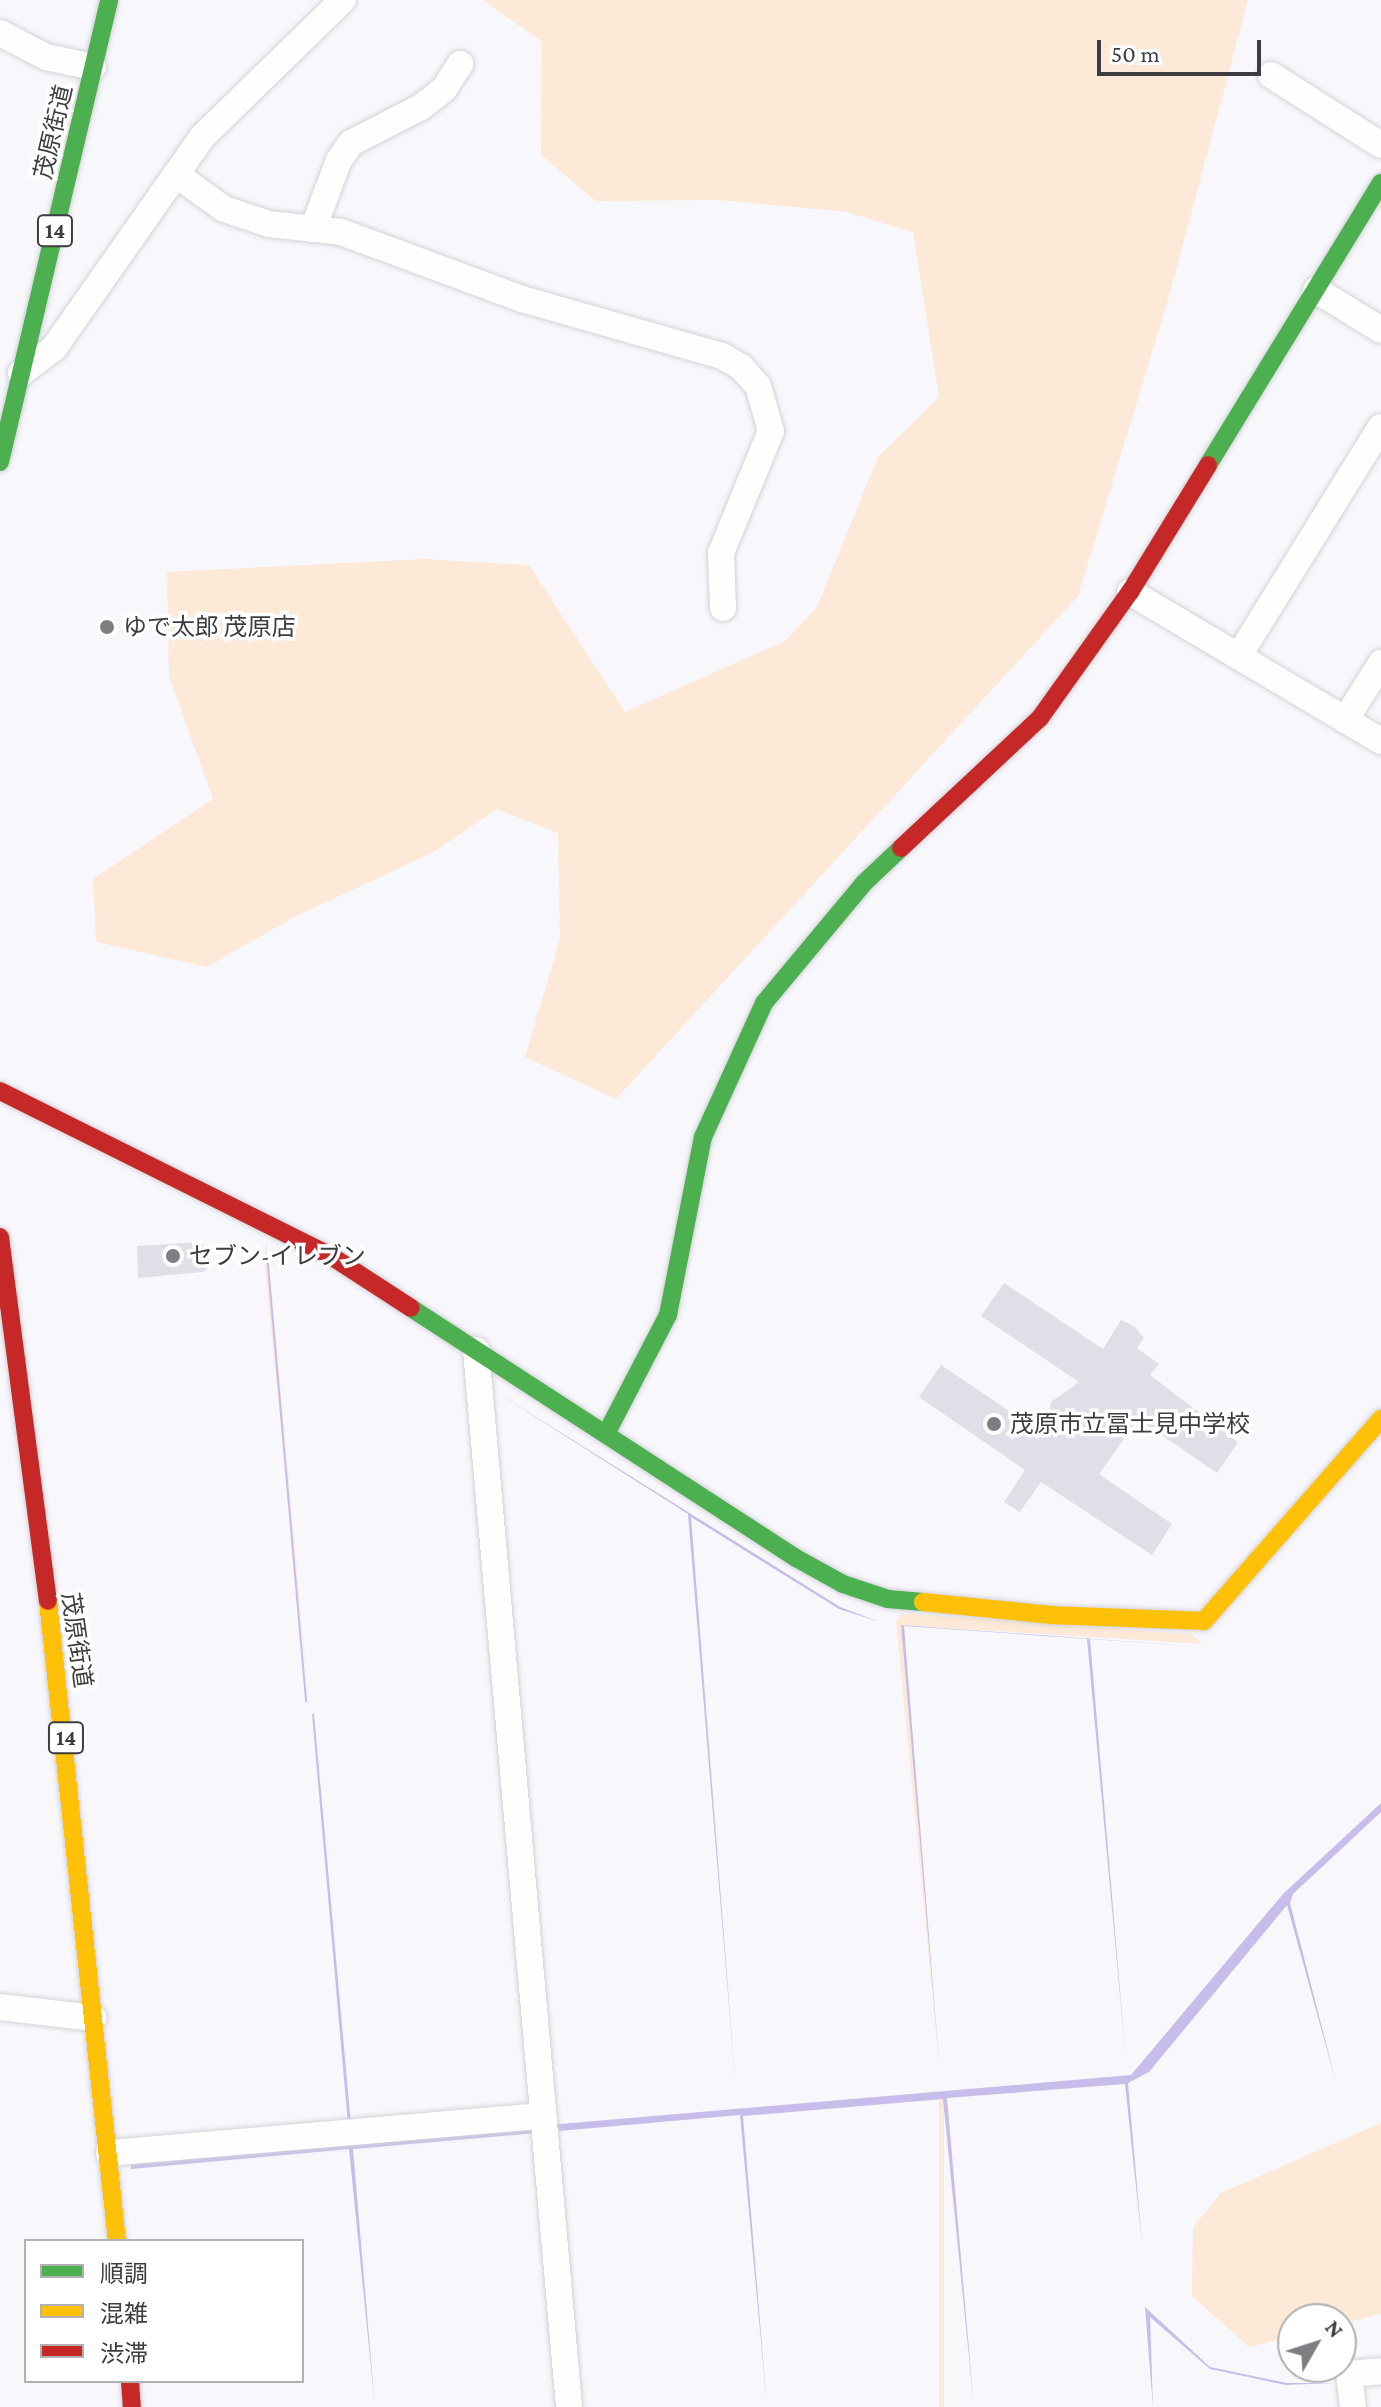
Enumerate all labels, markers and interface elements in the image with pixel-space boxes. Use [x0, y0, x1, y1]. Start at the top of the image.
scale bar [1101, 24, 1265, 74]
text: 50 m [1111, 40, 1160, 67]
street label: 茂原街道 [28, 82, 78, 182]
road number: 14 [35, 213, 75, 249]
place label: ゆで太郎 茂原店 [123, 613, 295, 641]
marker: ゆで太郎 茂原店 [98, 618, 116, 636]
place label: セブン-イレブン [189, 1242, 366, 1270]
marker: セブン-イレブン [164, 1247, 182, 1265]
place label: 茂原市立冨士見中学校 [1010, 1410, 1250, 1438]
marker: 茂原市立冨士見中学校 [985, 1415, 1003, 1433]
street label: 茂原街道 [56, 1590, 98, 1690]
road number: 14 [46, 1720, 86, 1756]
legend [24, 2239, 304, 2383]
text: 順調 [100, 2260, 148, 2287]
text: 混雑 [100, 2300, 148, 2327]
north arrow [1277, 2303, 1357, 2383]
text: N [1320, 2315, 1349, 2343]
text: 渋滞 [100, 2340, 148, 2367]

